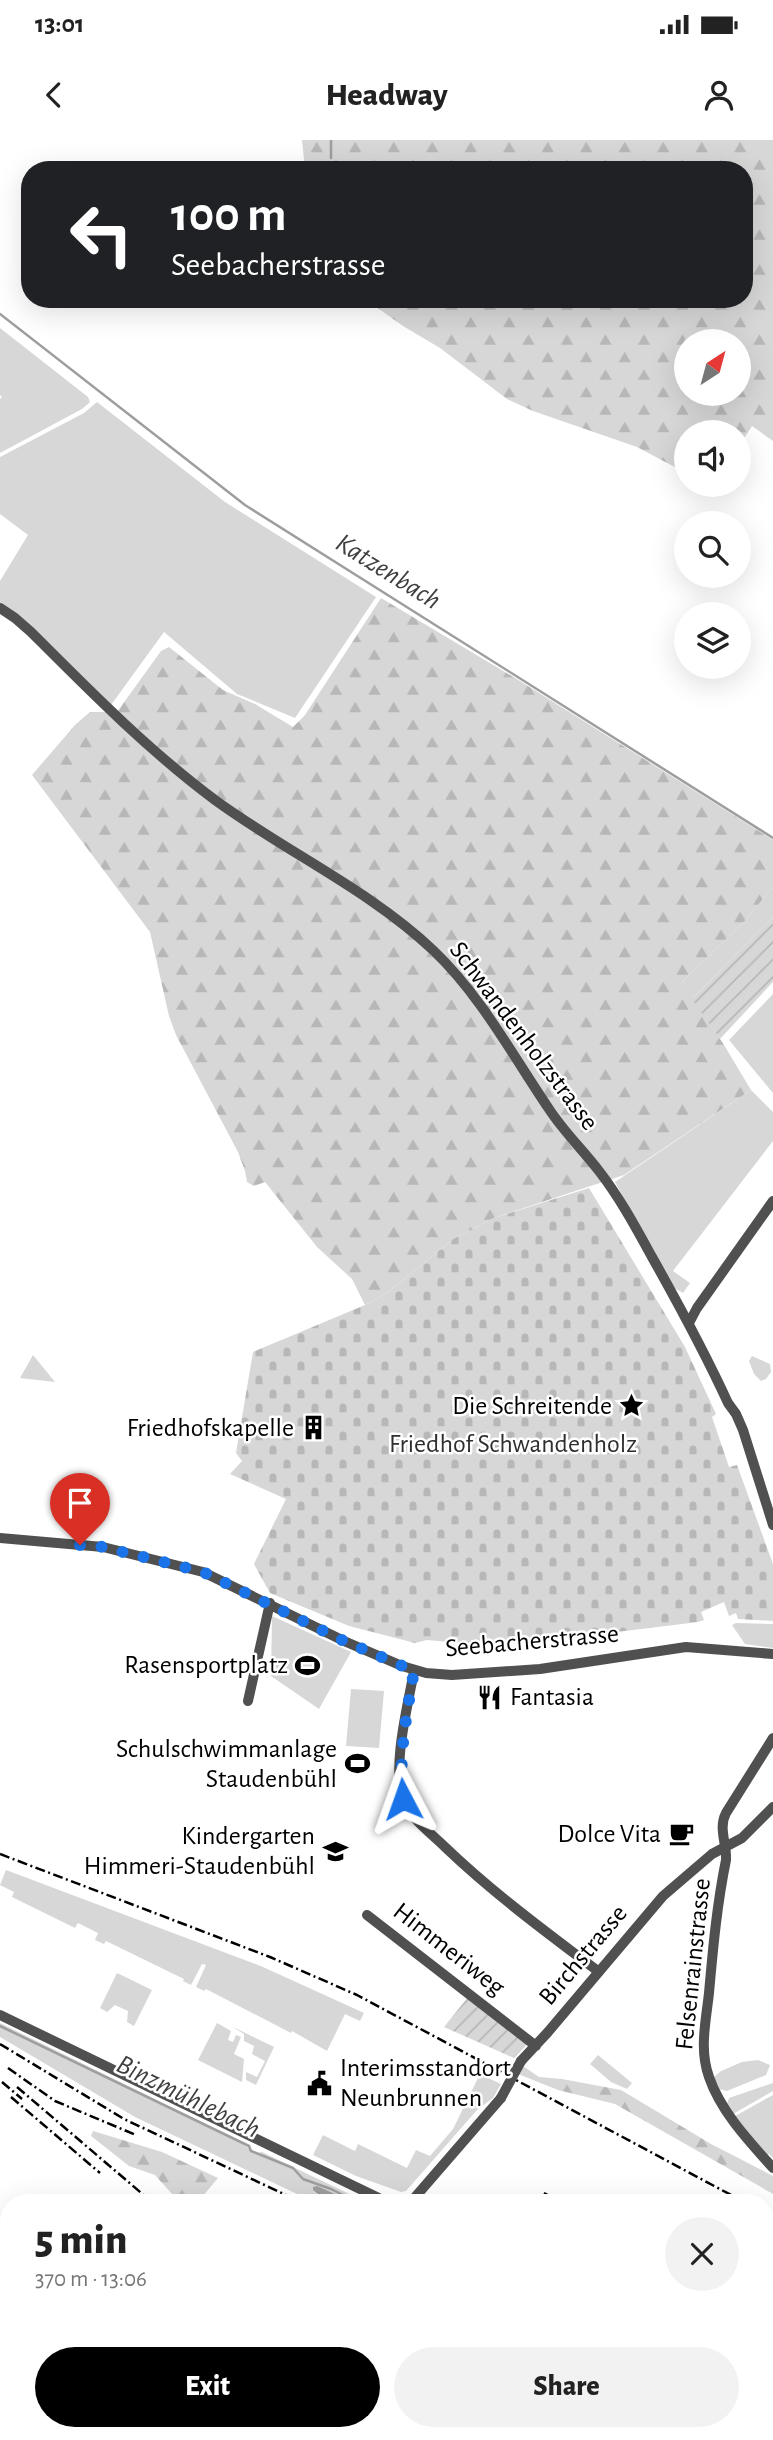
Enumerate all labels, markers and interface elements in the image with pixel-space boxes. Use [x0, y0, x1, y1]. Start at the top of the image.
text: 13:01 [35, 11, 84, 37]
icon: back [35, 76, 73, 114]
icon: person [700, 76, 738, 114]
text: Headway [325, 79, 448, 111]
icon: left [56, 189, 147, 280]
text: 100 m [171, 191, 287, 240]
text: Seebacherstrasse [171, 249, 386, 281]
north arrow [674, 329, 751, 406]
map controls [674, 329, 751, 679]
button: sound [674, 420, 751, 497]
button: search [674, 511, 751, 588]
water label: Katzenbach [331, 529, 445, 615]
button: layers [674, 602, 751, 679]
street label: Schwandenholzstrasse [445, 937, 603, 1135]
place icon: Die Schreitende [618, 1392, 646, 1420]
place label: Die Schreitende [452, 1393, 612, 1419]
building icon: Friedhofskapelle [300, 1414, 328, 1442]
place label: Friedhofskapelle [127, 1415, 294, 1441]
park label: Friedhof Schwandenholz [389, 1431, 637, 1457]
pin [50, 1473, 110, 1545]
icon: arrive [61, 1484, 99, 1522]
street label: Seebacherstrasse [444, 1620, 620, 1662]
sports icon: Rasensportplatz [294, 1651, 322, 1679]
place label: Rasensportplatz [124, 1652, 288, 1678]
restaurant icon: Fantasia [476, 1683, 504, 1711]
place label: Fantasia [510, 1684, 594, 1710]
place label: Schulschwimmanlage Staudenbühl [116, 1736, 337, 1792]
sports icon: Schulschwimmanlage Staudenbühl [343, 1750, 371, 1778]
position arrow [366, 1762, 440, 1836]
cafe icon: Dolce Vita [667, 1820, 695, 1848]
place label: Dolce Vita [557, 1821, 661, 1847]
place label: Kindergarten Himmeri-Staudenbühl [84, 1823, 315, 1879]
school or university icon: Kindergarten Himmeri-Staudenbühl [321, 1837, 349, 1865]
street label: Felsenrainstrasse [671, 1877, 715, 2051]
street label: Himmeriweg [388, 1898, 510, 2001]
street label: Birchstrasse [534, 1900, 632, 2010]
water label: Binzmühlebach [112, 2050, 264, 2144]
place label: Interimsstandort Neunbrunnen [340, 2055, 511, 2111]
public building icon: Interimsstandort Neunbrunnen [306, 2069, 334, 2097]
button: close [665, 2217, 739, 2291]
text: 5 min [35, 2219, 127, 2261]
text: 370 m · 13:06 [35, 2268, 147, 2291]
button: Exit [35, 2347, 380, 2427]
button: Share [394, 2347, 739, 2427]

